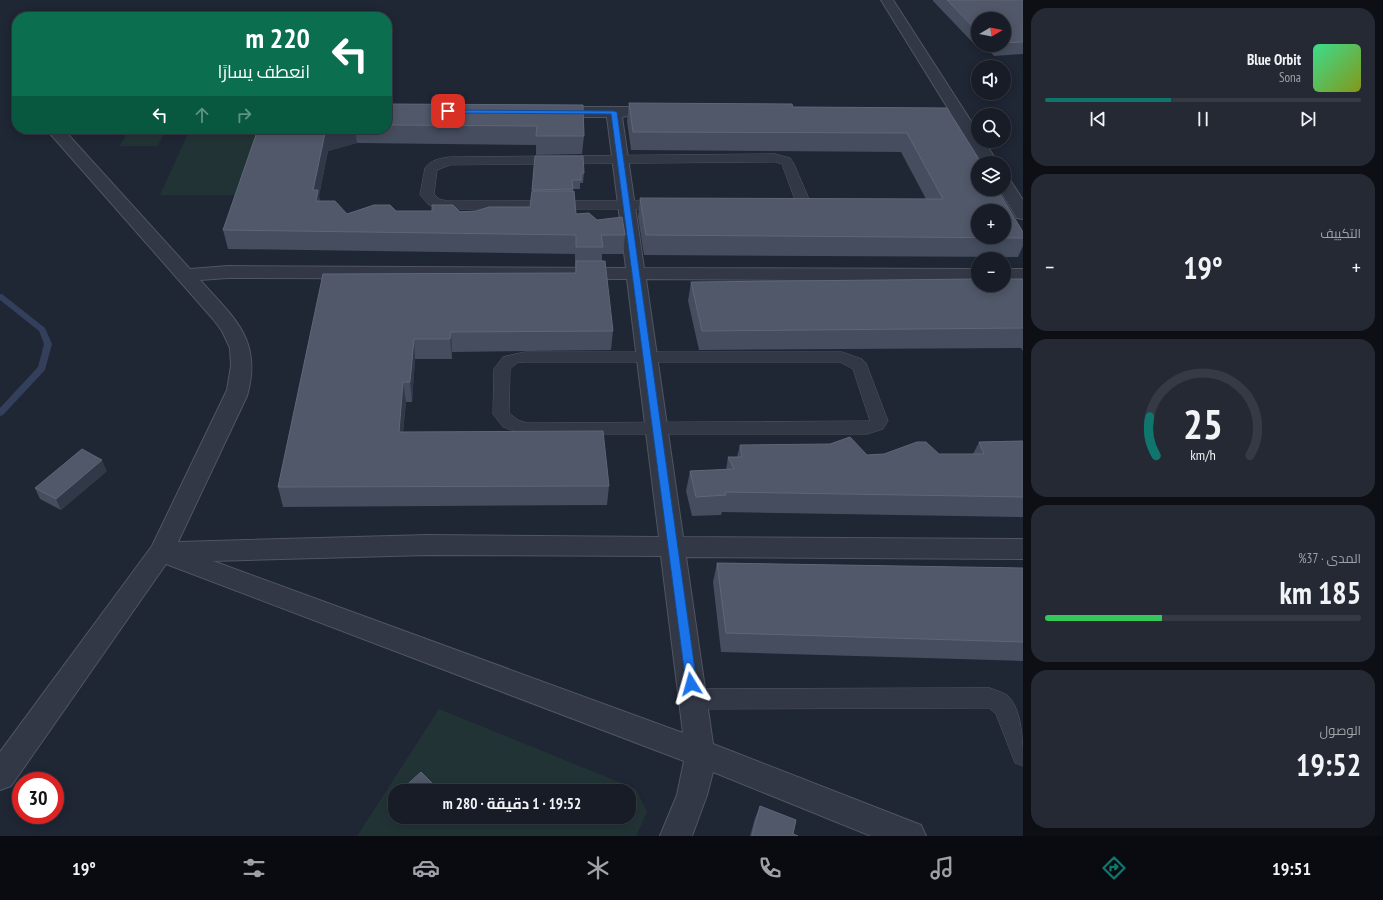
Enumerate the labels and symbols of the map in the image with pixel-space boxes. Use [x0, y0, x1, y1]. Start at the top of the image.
north arrow [971, 12, 1011, 52]
pin [431, 94, 465, 128]
position arrow [670, 663, 712, 705]
speed limit sign: 30 [12, 772, 64, 824]

